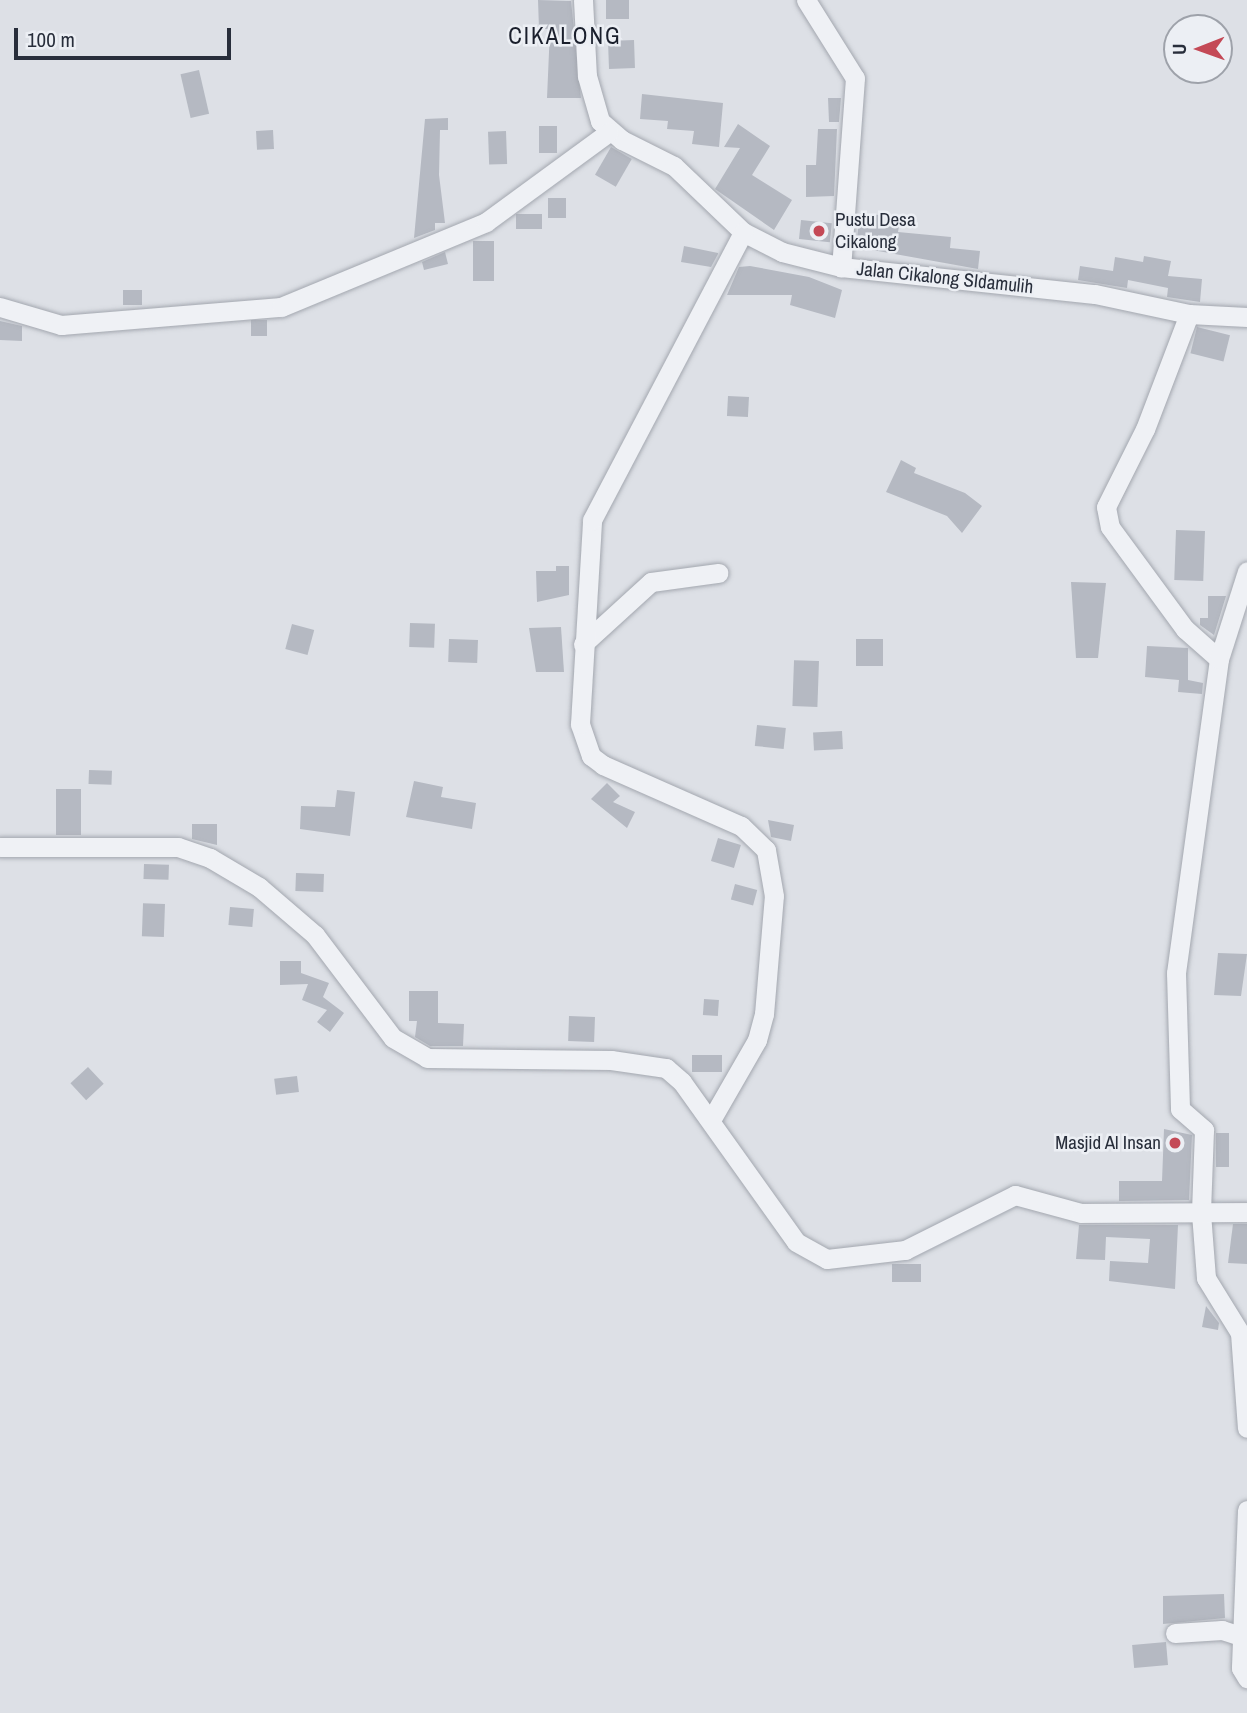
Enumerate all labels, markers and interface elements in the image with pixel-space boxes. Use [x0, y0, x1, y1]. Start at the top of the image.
scale bar [18, 14, 234, 58]
north arrow [1163, 14, 1233, 84]
district label: CIKALONG [509, 22, 621, 50]
text: 100 m [27, 25, 75, 54]
text: U [1166, 43, 1192, 55]
place label: Pustu Desa Cikalong [835, 209, 916, 253]
marker: Pustu Desa Cikalong [809, 221, 829, 241]
street label: Jalan Cikalong SIdamulih [856, 257, 1034, 299]
place label: Masjid Al Insan [1054, 1132, 1161, 1154]
marker: Masjid Al Insan [1167, 1135, 1183, 1151]

